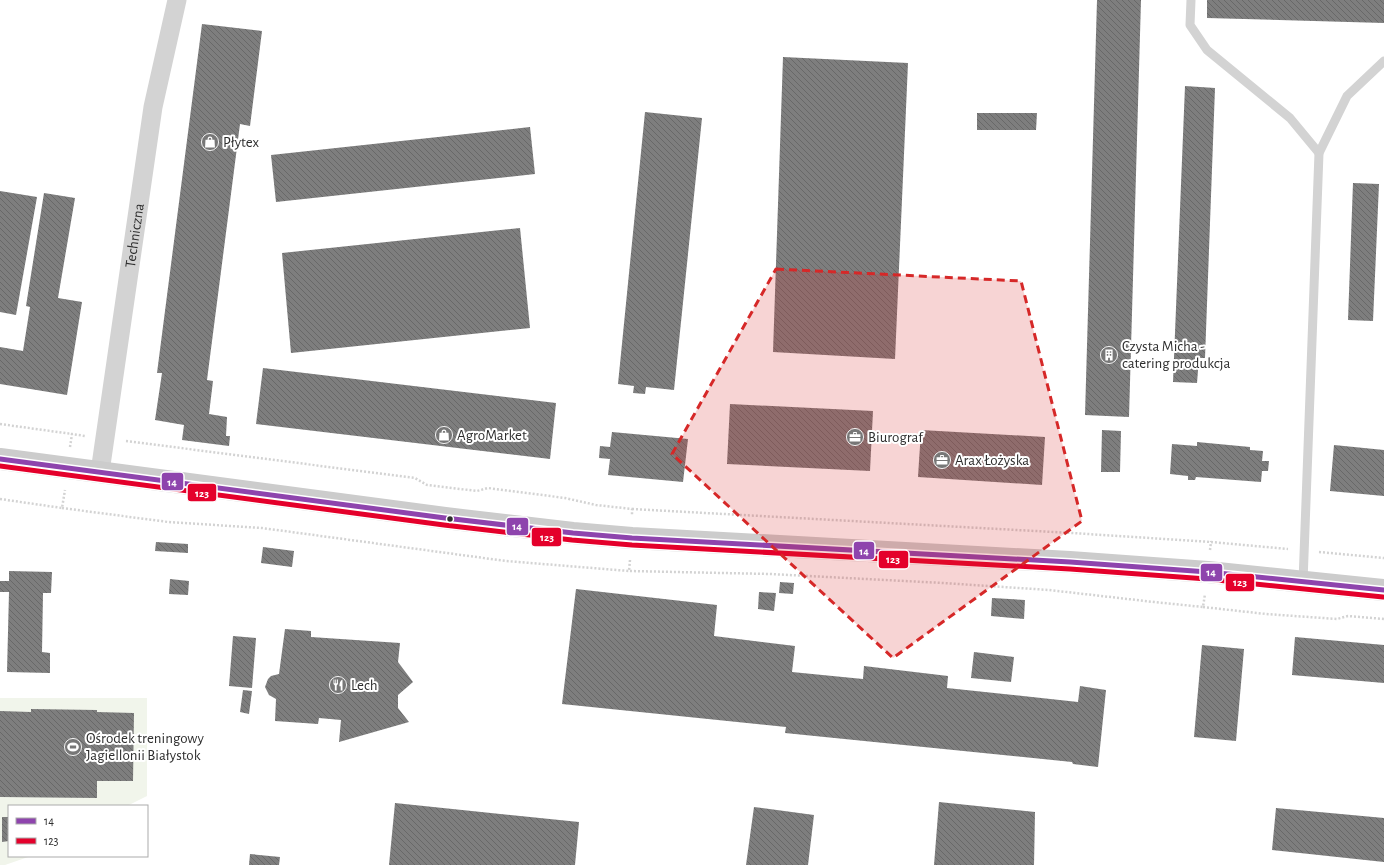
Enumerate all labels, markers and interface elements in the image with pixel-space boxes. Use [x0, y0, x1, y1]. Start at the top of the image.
shop icon: Płytex [200, 132, 220, 152]
place label: Płytex [223, 135, 260, 150]
street label: Techniczna [122, 202, 146, 269]
place label: Czysta Micha - catering produkcja [1122, 339, 1230, 371]
building icon: Czysta Micha - catering produkcja [1099, 345, 1119, 365]
shop icon: AgroMarket [434, 425, 454, 445]
office icon: Biurograf [845, 427, 865, 447]
place label: AgroMarket [457, 428, 527, 443]
place label: Biurograf [868, 430, 924, 445]
office icon: Arax Łożyska [932, 450, 952, 470]
place label: Arax Łożyska [955, 453, 1029, 468]
line badge: 14 [161, 472, 184, 491]
text: 14 [167, 477, 177, 488]
line badge: 123 [187, 483, 217, 502]
text: 123 [195, 488, 209, 499]
unlabelled marker [445, 514, 455, 524]
line badge: 14 [506, 517, 529, 536]
text: 14 [512, 521, 522, 532]
line badge: 123 [531, 527, 562, 547]
text: 123 [540, 532, 554, 543]
line badge: 14 [853, 541, 875, 560]
text: 14 [859, 546, 869, 557]
line badge: 123 [878, 550, 909, 569]
text: 123 [886, 554, 900, 565]
line badge: 14 [1200, 563, 1223, 582]
text: 14 [1206, 567, 1216, 578]
line badge: 123 [1225, 573, 1255, 592]
text: 123 [1233, 577, 1247, 588]
restaurant icon: Lech [328, 675, 348, 695]
place label: Lech [351, 678, 378, 693]
place label: Ośrodek treningowy Jagiellonii Białystok [86, 731, 204, 763]
sports icon: Ośrodek treningowy Jagiellonii Białystok [63, 737, 83, 757]
legend [8, 805, 148, 857]
text: 14 [44, 815, 54, 827]
text: 123 [44, 835, 59, 847]

